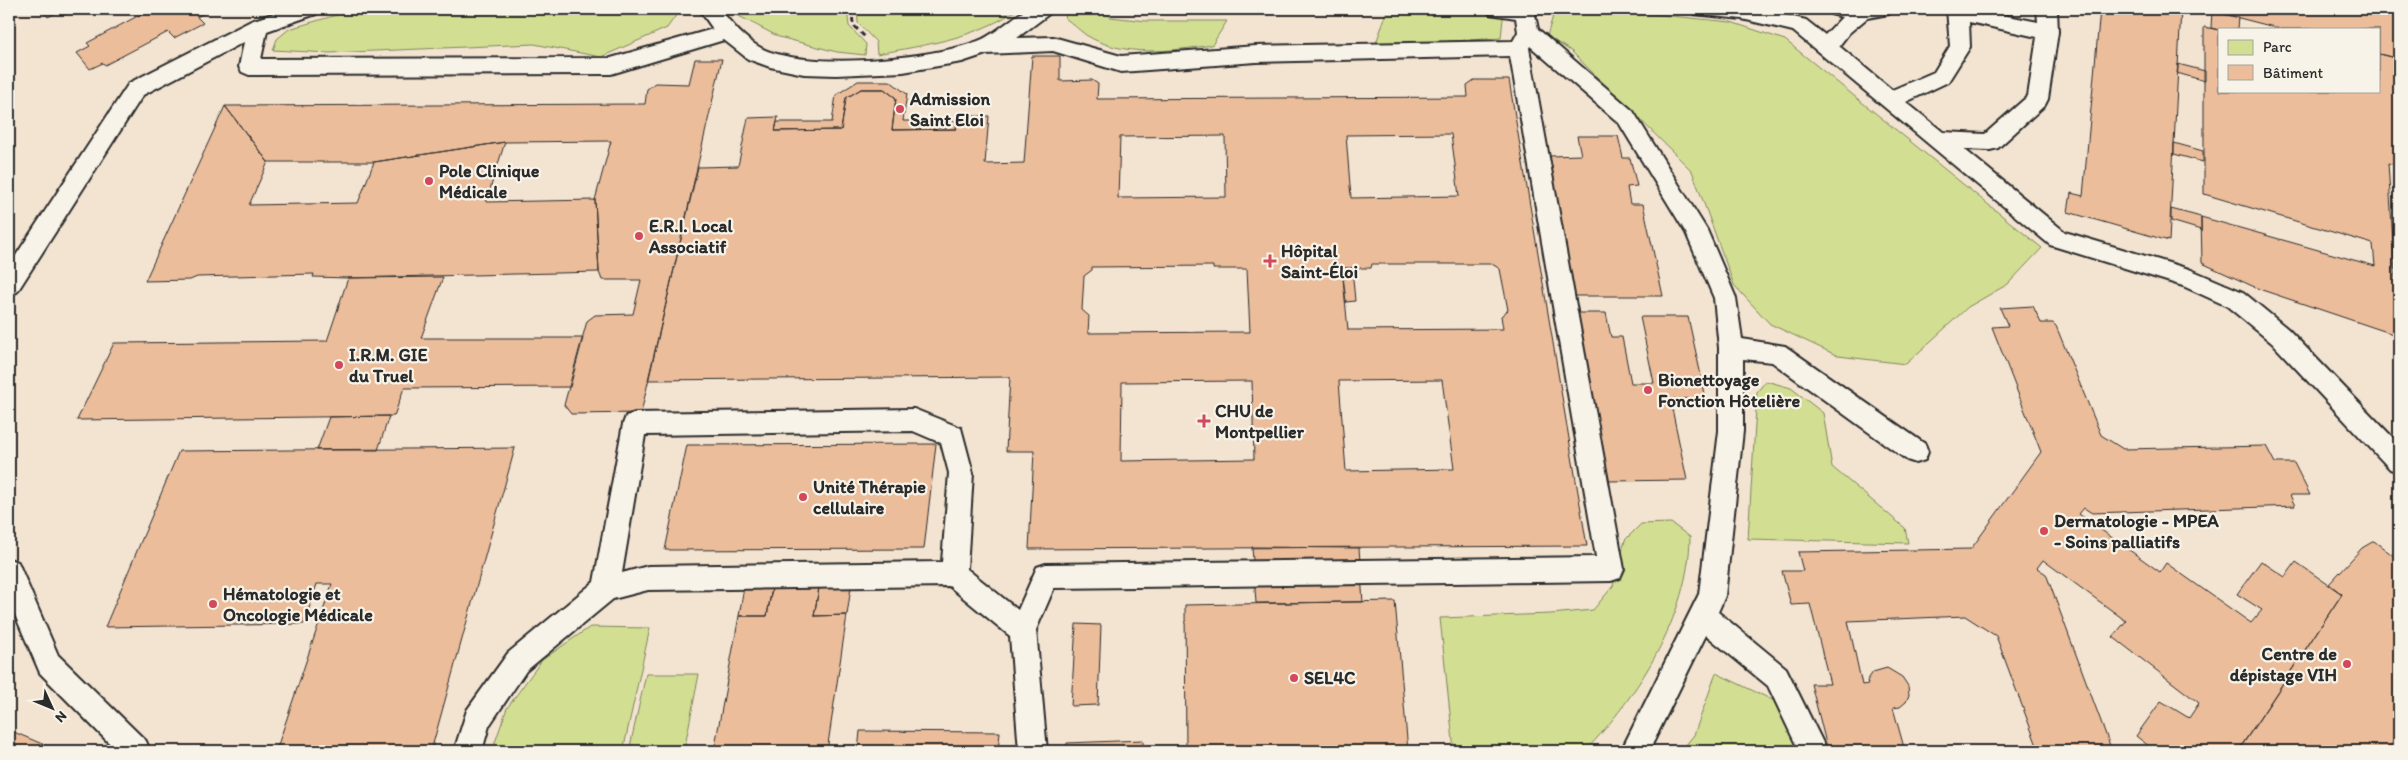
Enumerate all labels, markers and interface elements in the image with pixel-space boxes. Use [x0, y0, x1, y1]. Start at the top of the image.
legend [2218, 28, 2380, 92]
text: Parc [2263, 38, 2292, 56]
text: Bâtiment [2263, 64, 2324, 82]
place label: Admission Saint Eloi [909, 88, 990, 131]
marker: Admission Saint Eloi [894, 103, 906, 115]
place label: Pole Clinique Médicale [439, 160, 540, 203]
marker: Pole Clinique Médicale [423, 175, 435, 187]
place label: E.R.I. Local Associatif [648, 215, 733, 258]
marker: E.R.I. Local Associatif [633, 230, 645, 242]
place label: Hôpital Saint-Éloi [1281, 240, 1358, 283]
marker: Hôpital Saint-Éloi [1263, 254, 1277, 268]
place label: I.R.M. GIE du Truel [349, 344, 428, 387]
marker: I.R.M. GIE du Truel [333, 359, 345, 371]
place label: Bionettoyage Fonction Hôtelière [1658, 369, 1800, 412]
marker: Bionettoyage Fonction Hôtelière [1642, 384, 1654, 396]
place label: CHU de Montpellier [1215, 400, 1305, 443]
marker: CHU de Montpellier [1197, 414, 1211, 428]
place label: Unité Thérapie cellulaire [813, 476, 926, 519]
marker: Unité Thérapie cellulaire [797, 491, 809, 503]
place label: Dermatologie - MPEA - Soins palliatifs [2054, 510, 2219, 553]
marker: Dermatologie - MPEA - Soins palliatifs [2038, 525, 2050, 537]
place label: Hématologie et Oncologie Médicale [223, 583, 373, 626]
marker: Hématologie et Oncologie Médicale [207, 598, 219, 610]
place label: Centre de dépistage VIH [2230, 643, 2337, 686]
marker: Centre de dépistage VIH [2341, 658, 2353, 670]
place label: SEL4C [1304, 667, 1356, 689]
marker: SEL4C [1288, 672, 1300, 684]
north arrow [28, 682, 78, 732]
text: N [52, 707, 70, 726]

